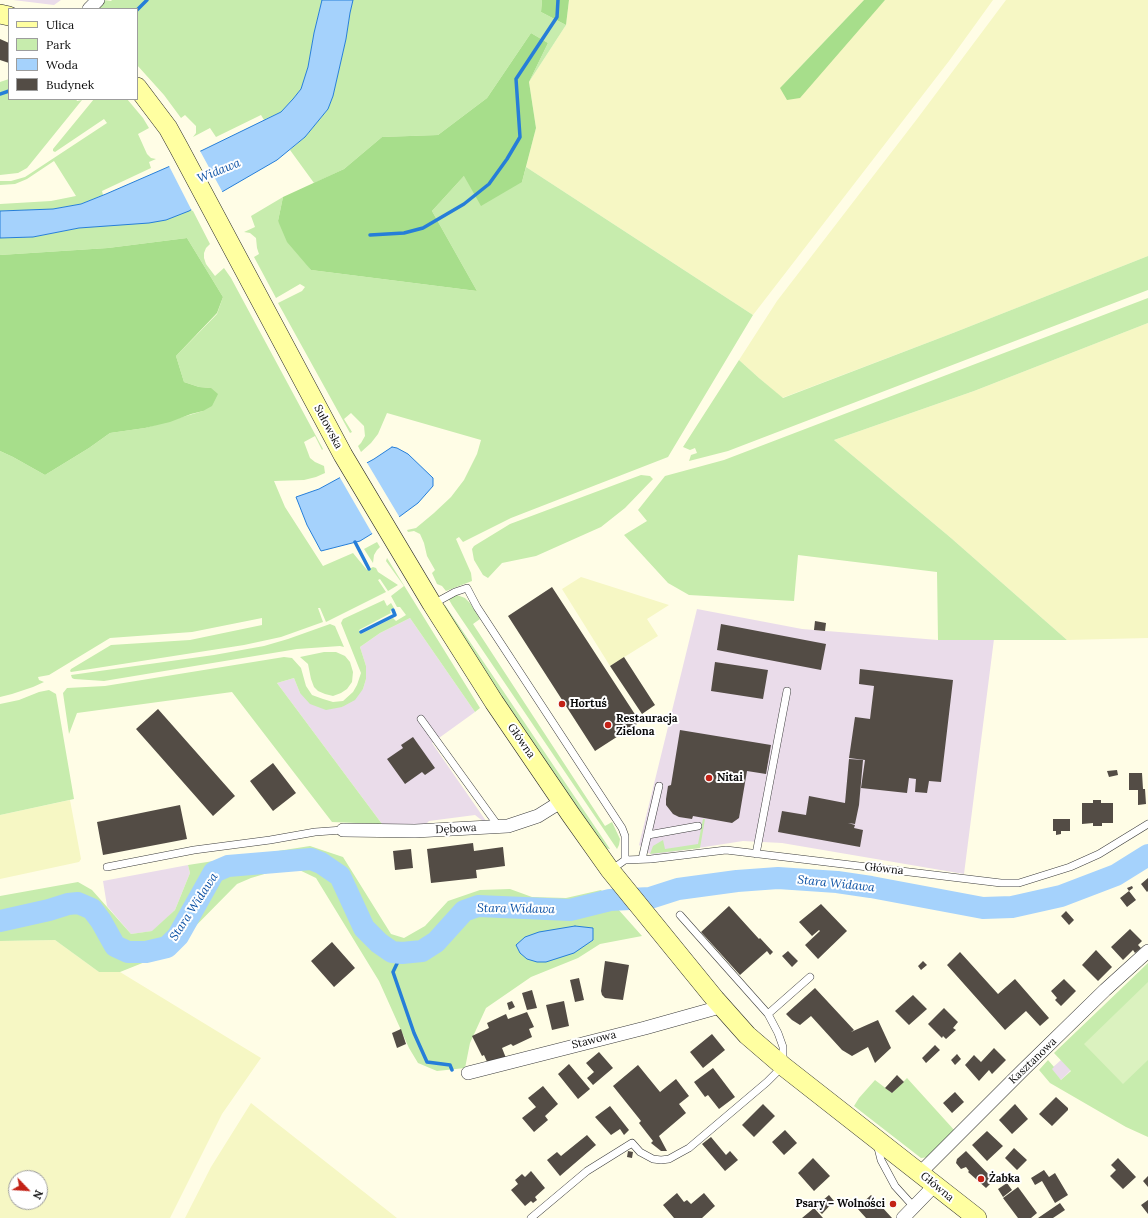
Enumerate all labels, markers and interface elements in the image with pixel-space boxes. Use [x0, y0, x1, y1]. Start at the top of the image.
legend [8, 8, 138, 100]
text: Ulica [46, 17, 74, 32]
text: Park [46, 37, 71, 52]
text: Woda [46, 57, 78, 72]
text: Budynek [46, 77, 94, 92]
water label: Widawa [195, 156, 243, 186]
street label: Sułowska [311, 403, 345, 451]
place label: Hortuś [570, 697, 607, 711]
marker: Hortuś [557, 699, 567, 709]
place label: Restauracja Zielona [616, 712, 678, 738]
marker: Restauracja Zielona [603, 720, 613, 730]
street label: Główna [504, 721, 538, 761]
place label: Nitai [717, 771, 743, 785]
marker: Nitai [704, 773, 714, 783]
street label: Dębowa [435, 821, 477, 837]
street label: Główna [864, 860, 904, 878]
water label: Stara Widawa [167, 870, 221, 944]
water label: Stara Widawa [797, 873, 875, 895]
water label: Stara Widawa [477, 901, 555, 917]
street label: Stawowa [570, 1028, 618, 1052]
street label: Kasztanowa [1006, 1035, 1060, 1087]
north arrow [8, 1170, 48, 1210]
street label: Główna [918, 1170, 956, 1204]
place label: Żabka [989, 1172, 1020, 1186]
marker: Żabka [976, 1174, 986, 1184]
text: N [30, 1188, 46, 1201]
place label: Psary – Wolności [796, 1197, 885, 1211]
marker: Psary – Wolności [888, 1199, 898, 1209]

